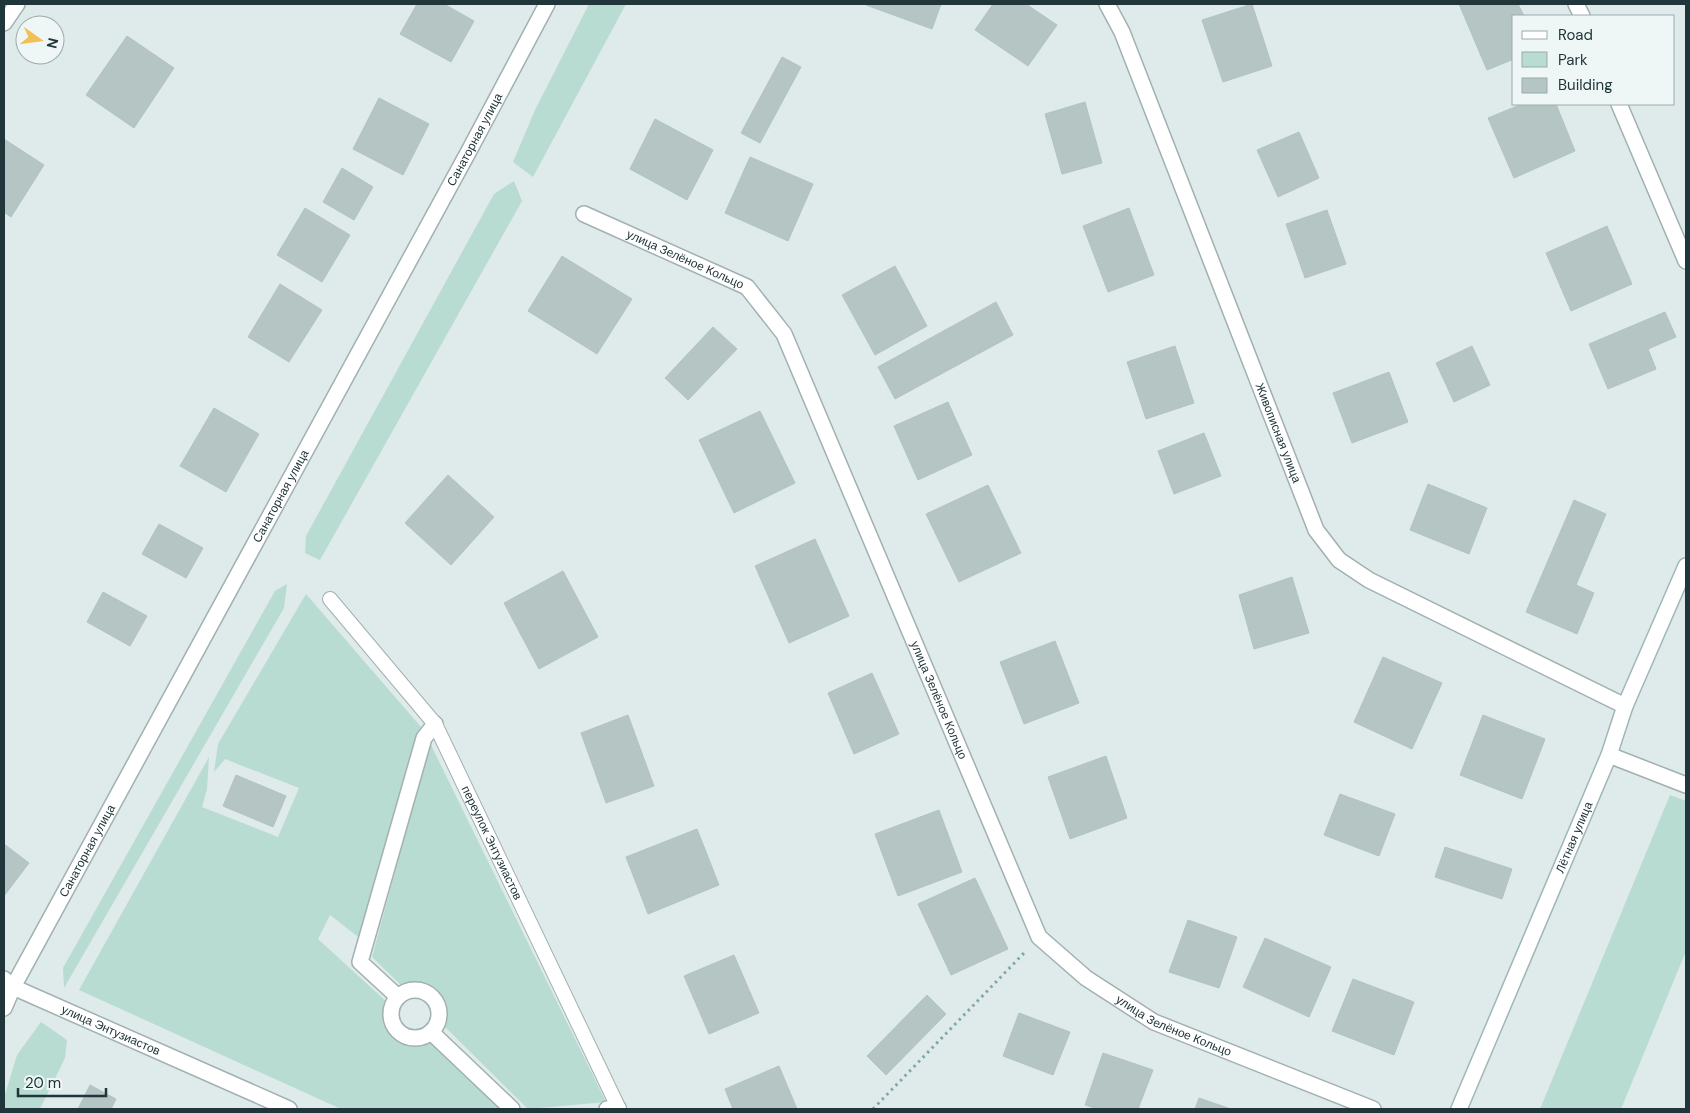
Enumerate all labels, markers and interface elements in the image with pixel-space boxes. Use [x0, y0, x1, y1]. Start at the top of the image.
north arrow [15, 15, 65, 65]
legend [1512, 15, 1675, 105]
text: Road [1558, 25, 1593, 45]
text: N [43, 36, 63, 50]
text: Park [1558, 50, 1588, 70]
text: Building [1558, 75, 1613, 95]
street label: Санаторная улица [443, 90, 506, 189]
street label: улица Зелёное Кольцо [624, 226, 747, 293]
street label: Живописная улица [1251, 381, 1305, 485]
street label: Санаторная улица [249, 447, 313, 545]
street label: улица Зелёное Кольцо [907, 639, 971, 762]
street label: переулок Энтузиастов [458, 783, 526, 903]
street label: Лётная улица [1552, 799, 1596, 876]
street label: Санаторная улица [56, 801, 119, 900]
street label: улица Зелёное Кольцо [1113, 991, 1234, 1060]
street label: улица Энтузиастов [59, 1001, 163, 1059]
scale bar [18, 1066, 105, 1098]
text: 20 m [25, 1073, 61, 1093]

